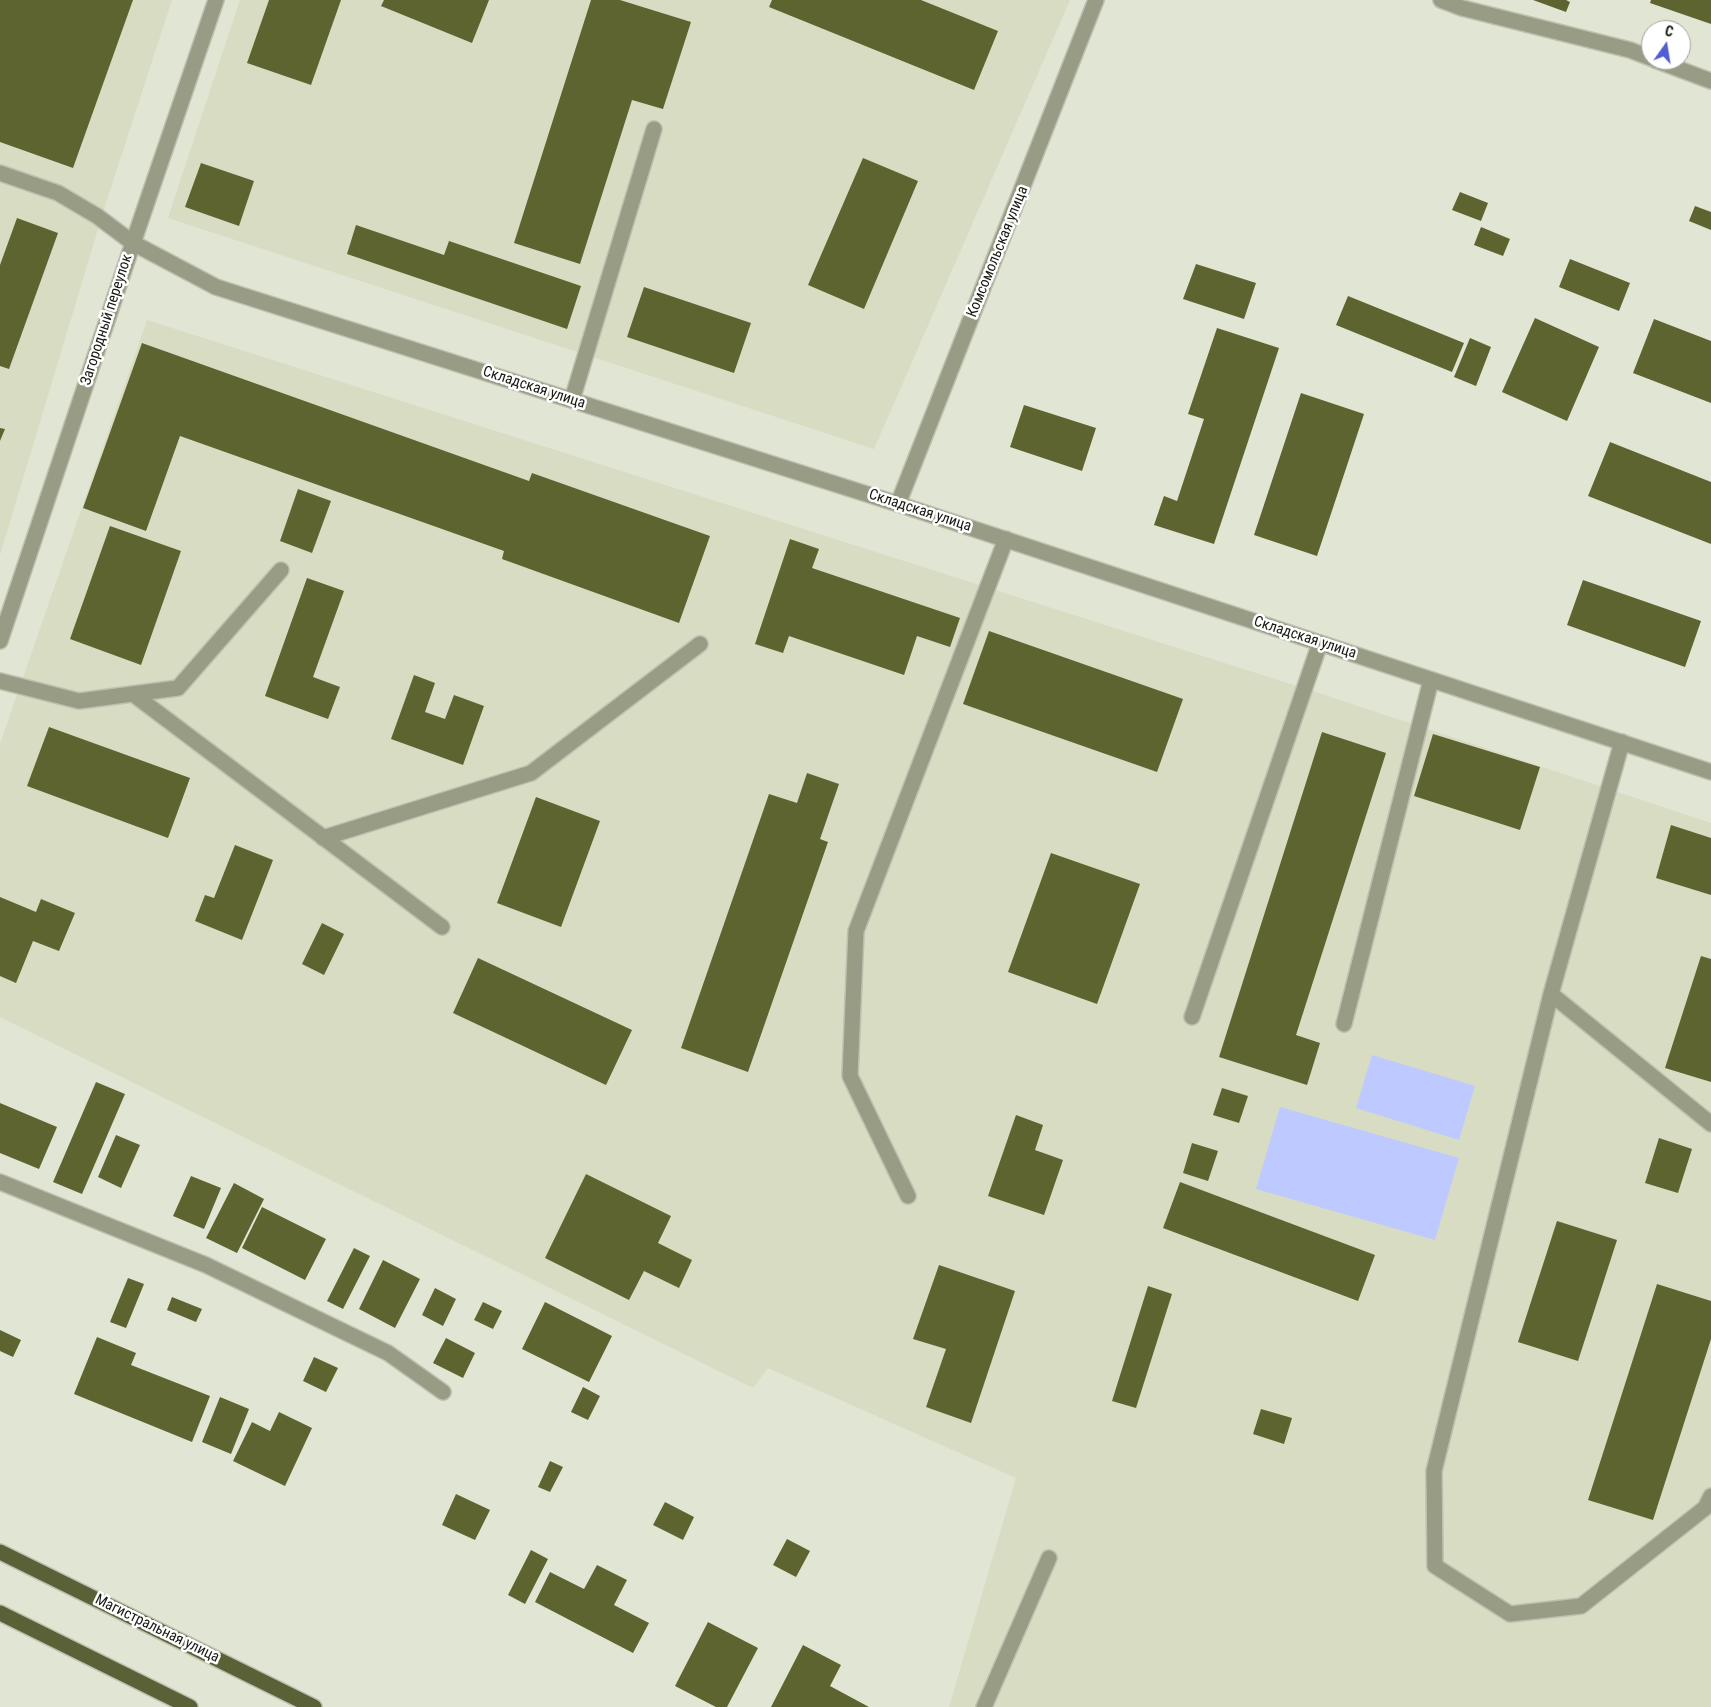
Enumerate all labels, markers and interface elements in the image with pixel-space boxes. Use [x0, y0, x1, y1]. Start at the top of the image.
north arrow [1641, 20, 1691, 70]
text: С [1663, 23, 1675, 40]
street label: Комсомольская улица [963, 184, 1033, 320]
street label: Загородный переулок [77, 252, 137, 388]
street label: Складская улица [480, 363, 588, 413]
street label: Складская улица [866, 486, 974, 536]
street label: Складская улица [1251, 613, 1359, 663]
street label: Магистральная улица [92, 1591, 222, 1667]

